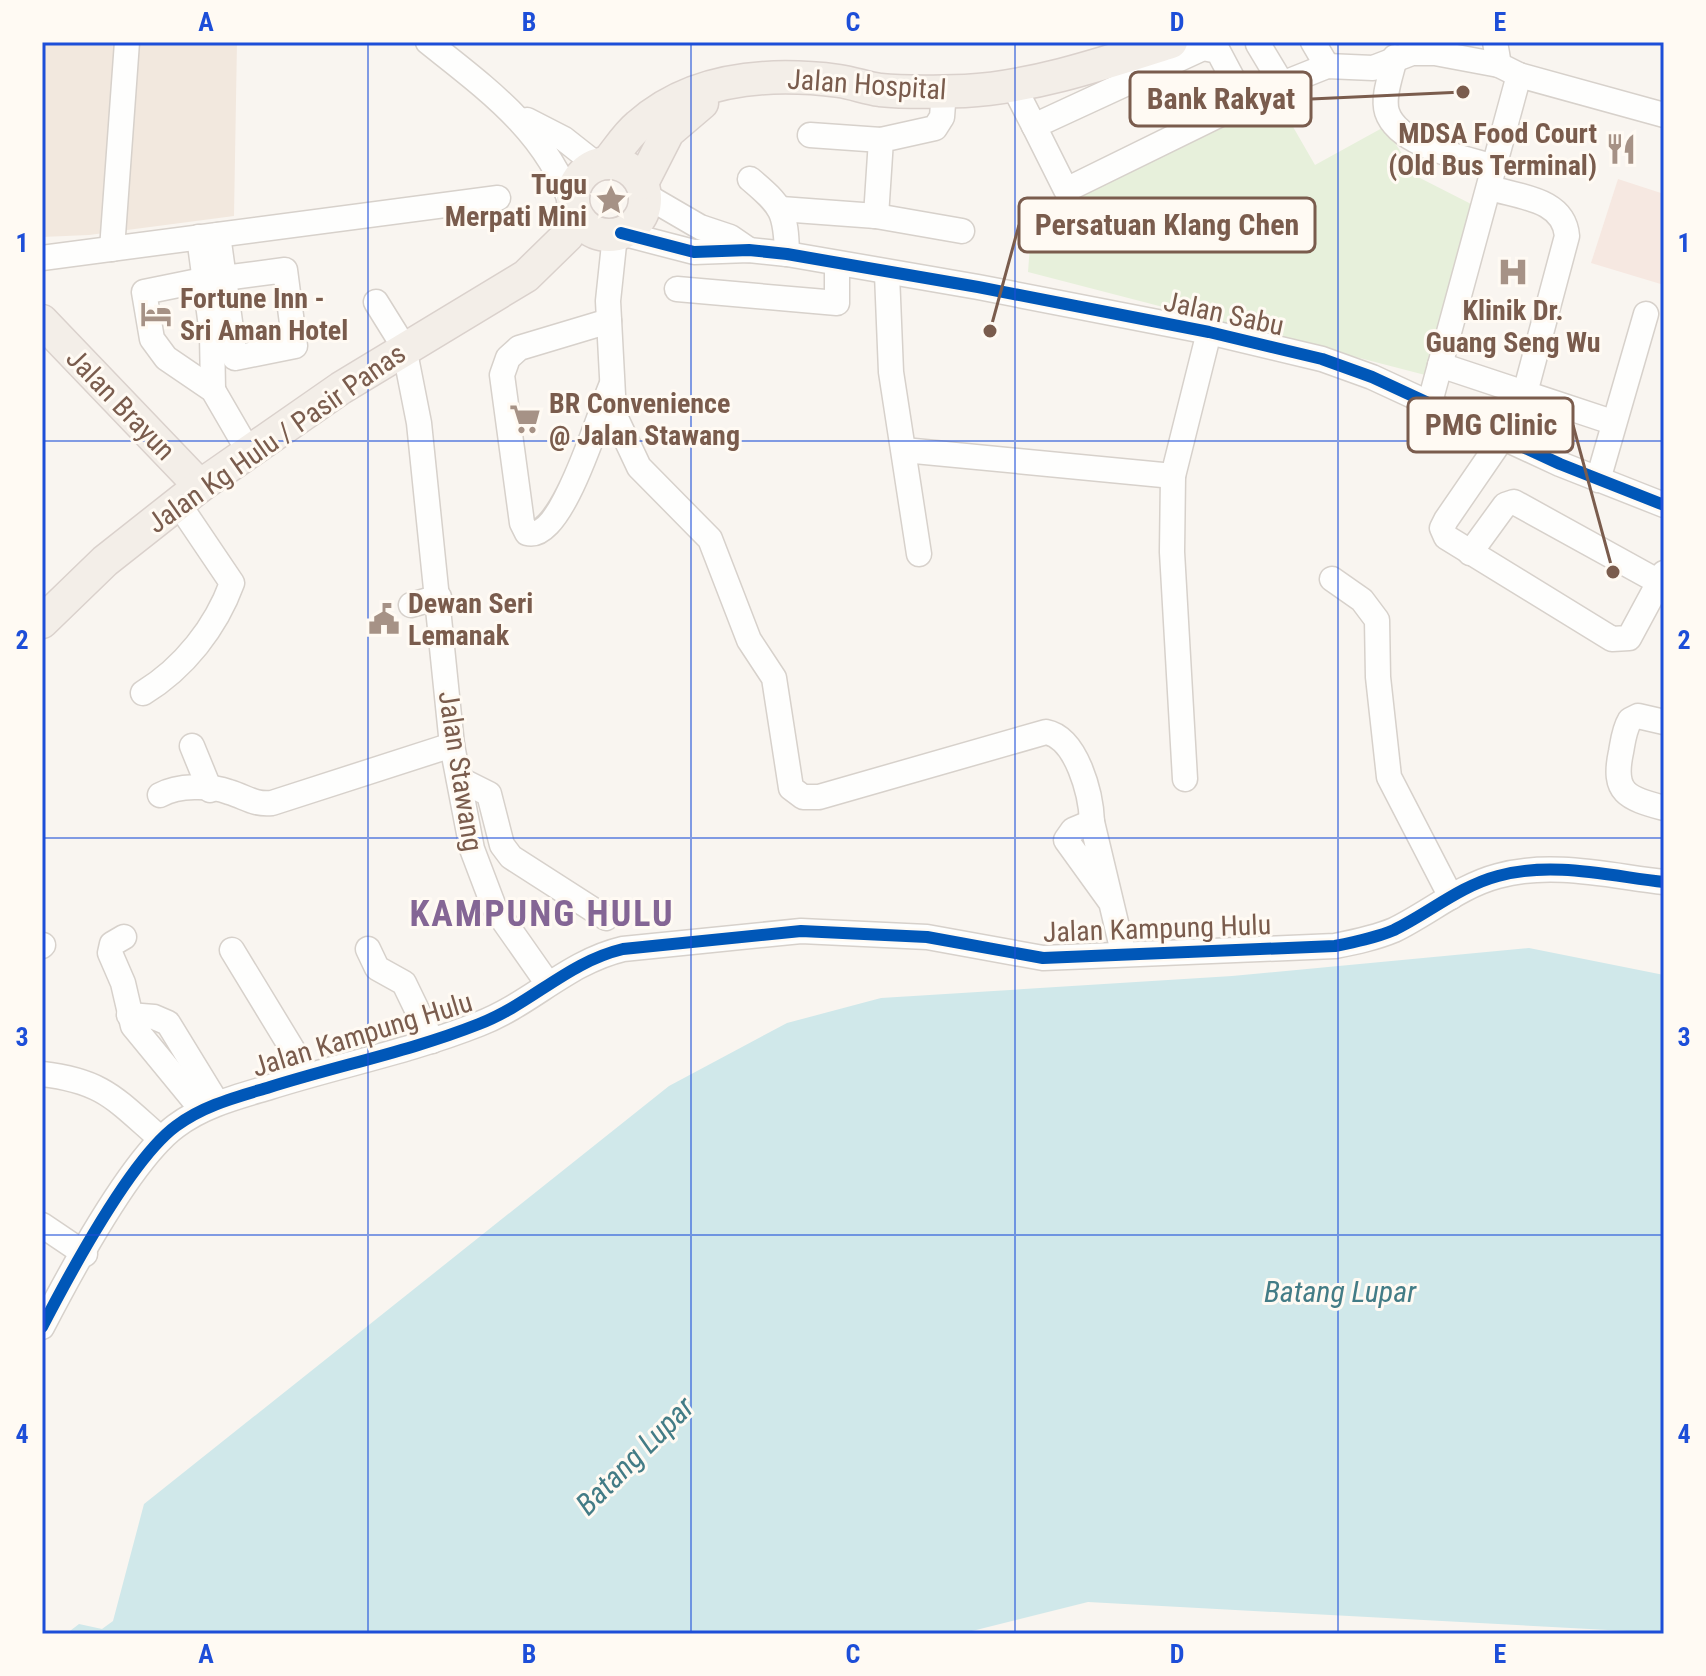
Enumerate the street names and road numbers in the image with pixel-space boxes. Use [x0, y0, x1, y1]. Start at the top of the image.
street label: Jalan Hospital [786, 62, 948, 107]
street label: Jalan Sabu [1161, 285, 1287, 342]
street label: Jalan Kg Hulu / Pasir Panas [141, 337, 412, 540]
street label: Jalan Brayun [59, 342, 182, 467]
street label: Jalan Stawang [432, 689, 489, 854]
street label: Jalan Kampung Hulu [1042, 908, 1272, 949]
street label: Jalan Kampung Hulu [248, 985, 476, 1084]

